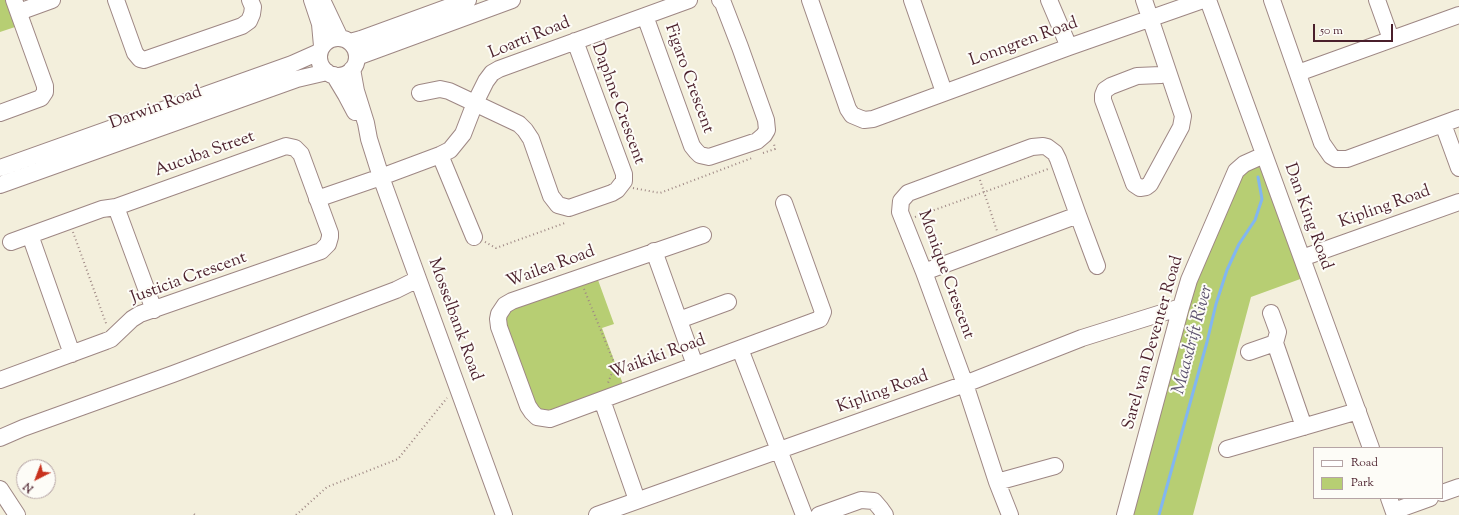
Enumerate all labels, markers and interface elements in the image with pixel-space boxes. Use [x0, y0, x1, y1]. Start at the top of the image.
street label: Loarti Road [486, 13, 574, 65]
street label: Lonngren Road [967, 14, 1081, 72]
scale bar [1315, 16, 1395, 42]
street label: Figaro Crescent [659, 22, 717, 136]
text: 50 m [1320, 22, 1343, 40]
street label: Daphne Crescent [586, 41, 648, 167]
street label: Darwin Road [107, 83, 205, 135]
street label: Aucuba Street [152, 127, 258, 183]
street label: Dan King Road [1278, 161, 1336, 273]
street label: Kipling Road [1336, 182, 1434, 234]
street label: Monique Crescent [912, 208, 978, 342]
street label: Wailea Road [504, 243, 598, 293]
street label: Justicia Crescent [128, 249, 250, 309]
street label: Sarel van Deventer Road [1119, 254, 1189, 432]
street label: Mosselbank Road [422, 256, 486, 384]
water label: Maasdrift River [1169, 283, 1219, 397]
street label: Waikiki Road [607, 331, 709, 385]
street label: Kipling Road [834, 367, 932, 419]
legend [1313, 447, 1443, 499]
text: Road [1351, 454, 1378, 472]
north arrow [16, 459, 56, 499]
text: Park [1351, 474, 1374, 492]
text: N [20, 478, 37, 496]

